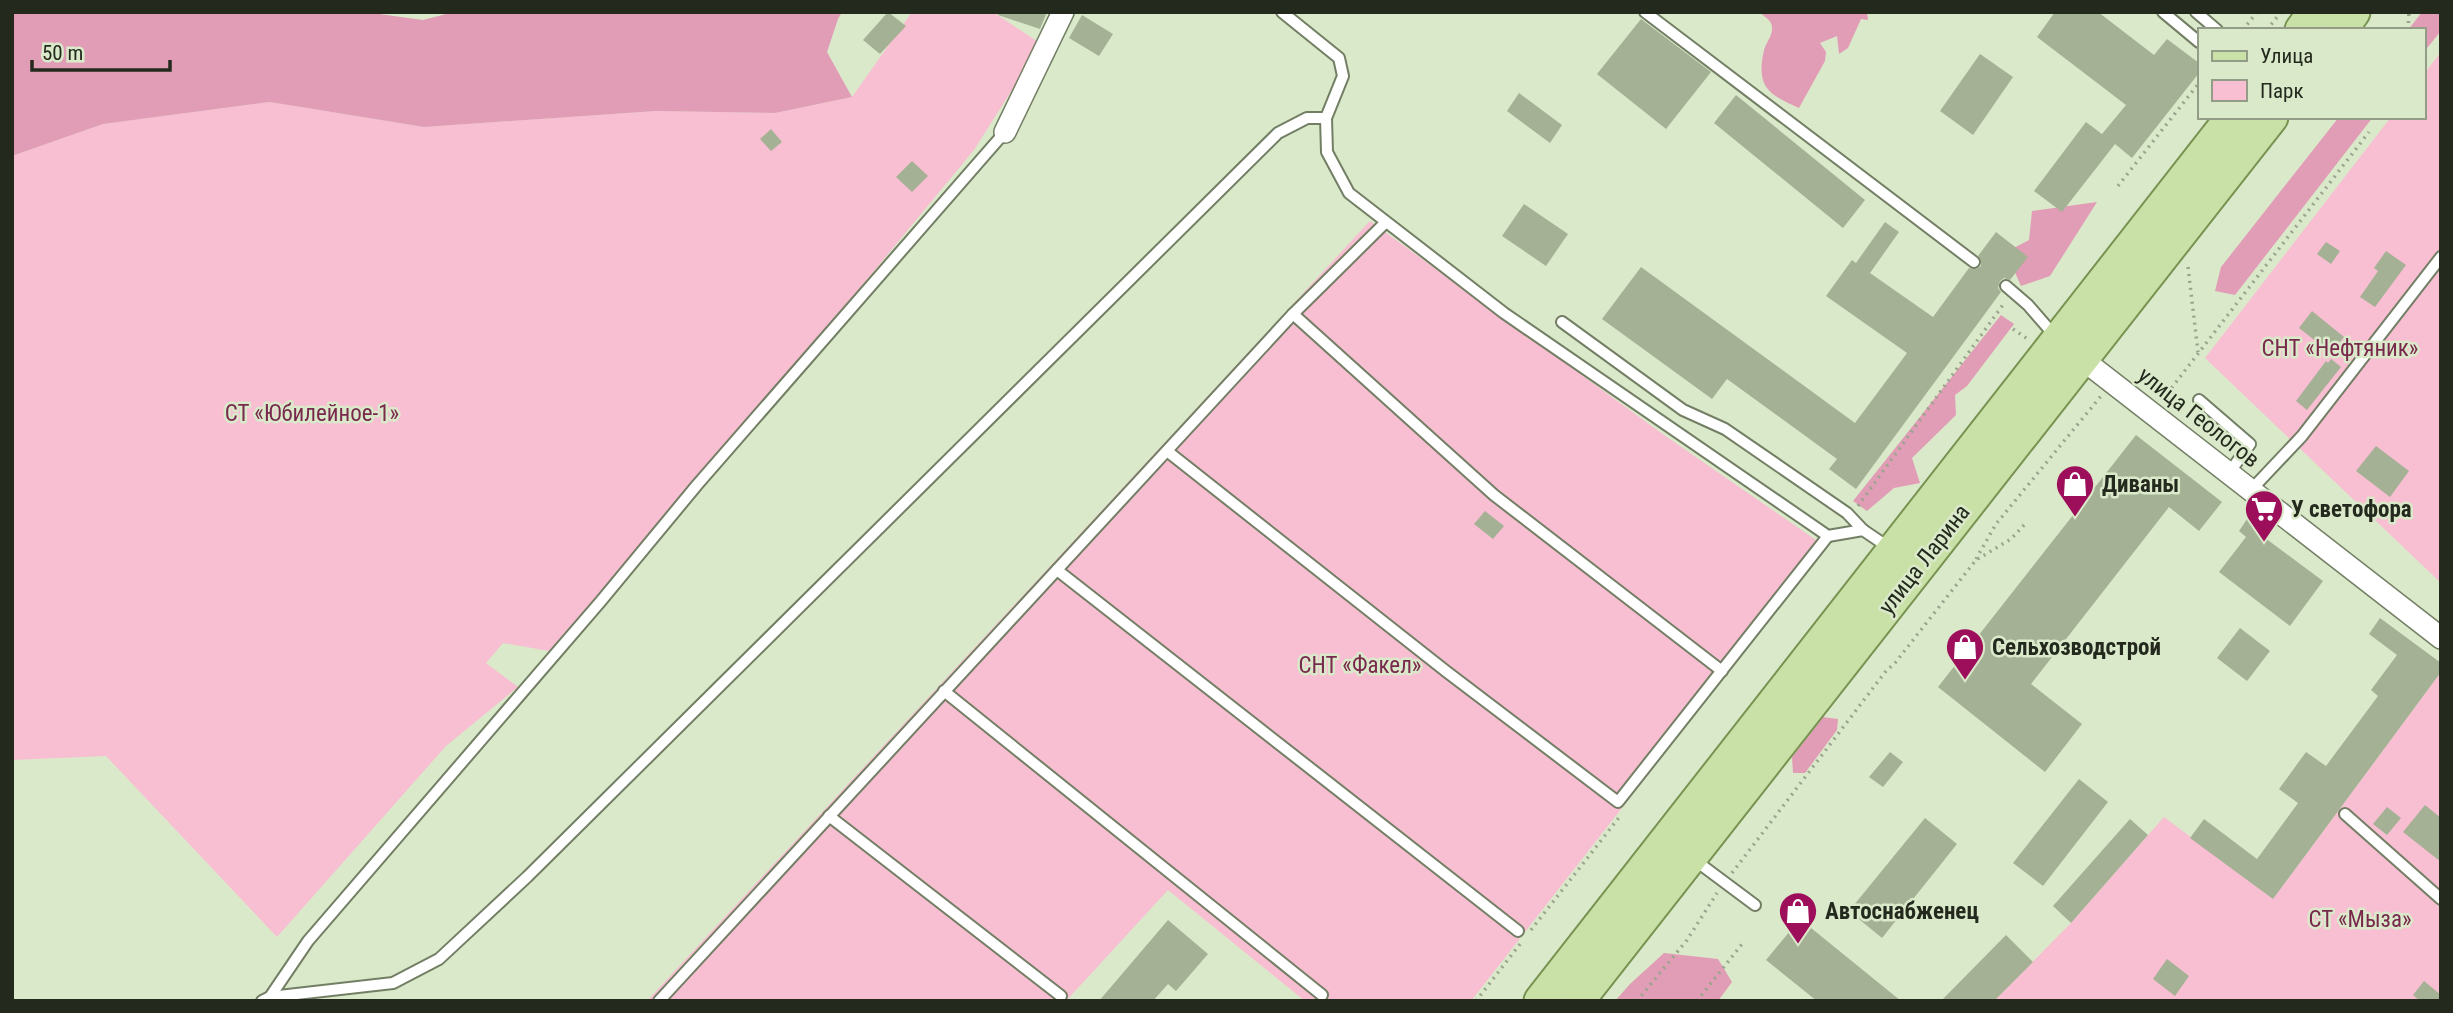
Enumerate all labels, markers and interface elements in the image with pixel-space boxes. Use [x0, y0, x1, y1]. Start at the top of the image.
scale bar [32, 28, 170, 72]
legend [2198, 28, 2425, 119]
text: 50 m [42, 41, 83, 65]
text: Улица [2260, 44, 2313, 68]
text: Парк [2260, 79, 2304, 103]
park label: СНТ «Нефтяник» [2262, 335, 2418, 362]
street label: улица Геологов [2132, 362, 2265, 473]
park label: СТ «Юбилейное-1» [225, 400, 399, 427]
shop icon: Диваны [2054, 463, 2096, 518]
place label: Диваны [2102, 471, 2179, 498]
supermarket icon: У светофора [2243, 488, 2285, 543]
place label: У светофора [2291, 496, 2412, 523]
street label: улица Ларина [1873, 499, 1976, 620]
shop icon: Сельхозводстрой [1944, 626, 1986, 681]
place label: Сельхозводстрой [1992, 634, 2161, 661]
park label: СНТ «Факел» [1299, 652, 1422, 679]
shop icon: Автоснабженец [1777, 890, 1819, 945]
place label: Автоснабженец [1825, 898, 1979, 925]
park label: СТ «Мыза» [2308, 906, 2412, 933]

